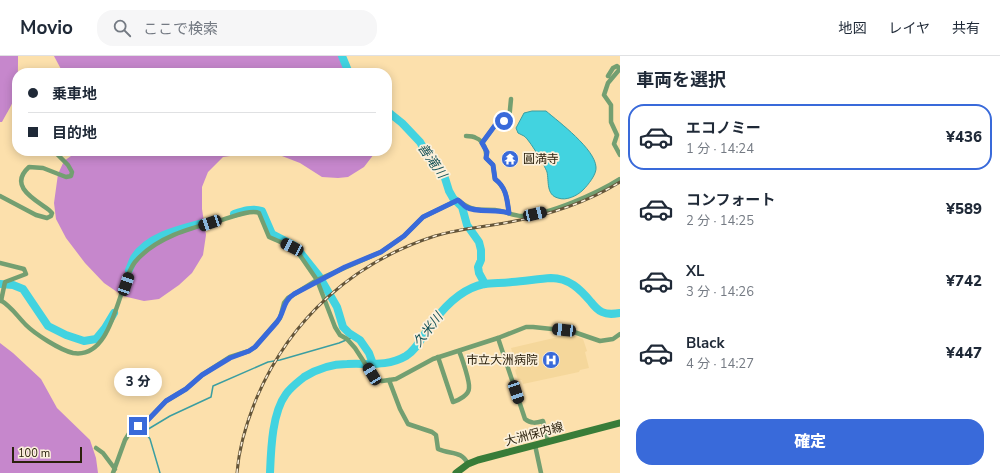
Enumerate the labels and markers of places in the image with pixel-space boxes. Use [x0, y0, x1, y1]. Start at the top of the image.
temple icon: 圓満寺 [500, 149, 520, 169]
place label: 圓満寺 [523, 151, 559, 167]
hospital icon: 市立大洲病院 [541, 350, 561, 370]
place label: 市立大洲病院 [466, 352, 538, 368]

